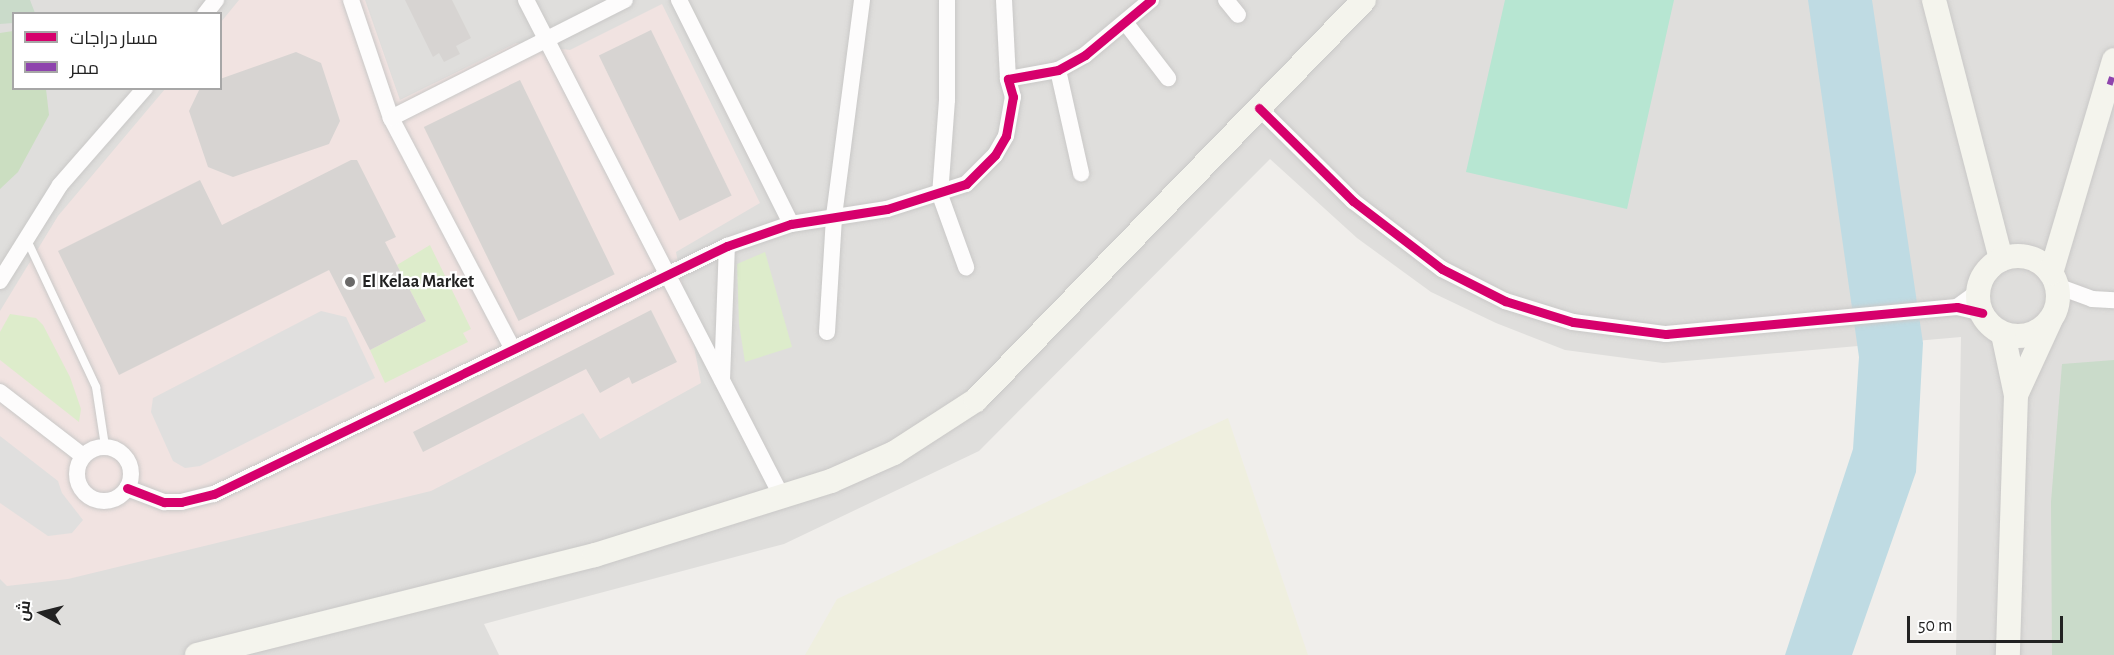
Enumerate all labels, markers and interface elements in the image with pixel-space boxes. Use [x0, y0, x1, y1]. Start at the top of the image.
legend [12, 12, 222, 90]
text: مسار دراجات [70, 30, 158, 48]
text: ممر [70, 60, 99, 78]
place label: El Kelaa Market [362, 271, 474, 293]
marker: El Kelaa Market [343, 275, 357, 289]
north arrow [12, 583, 72, 643]
text: ش [15, 600, 33, 622]
scale bar [1910, 604, 2066, 642]
text: 50 m [1918, 617, 1952, 635]

